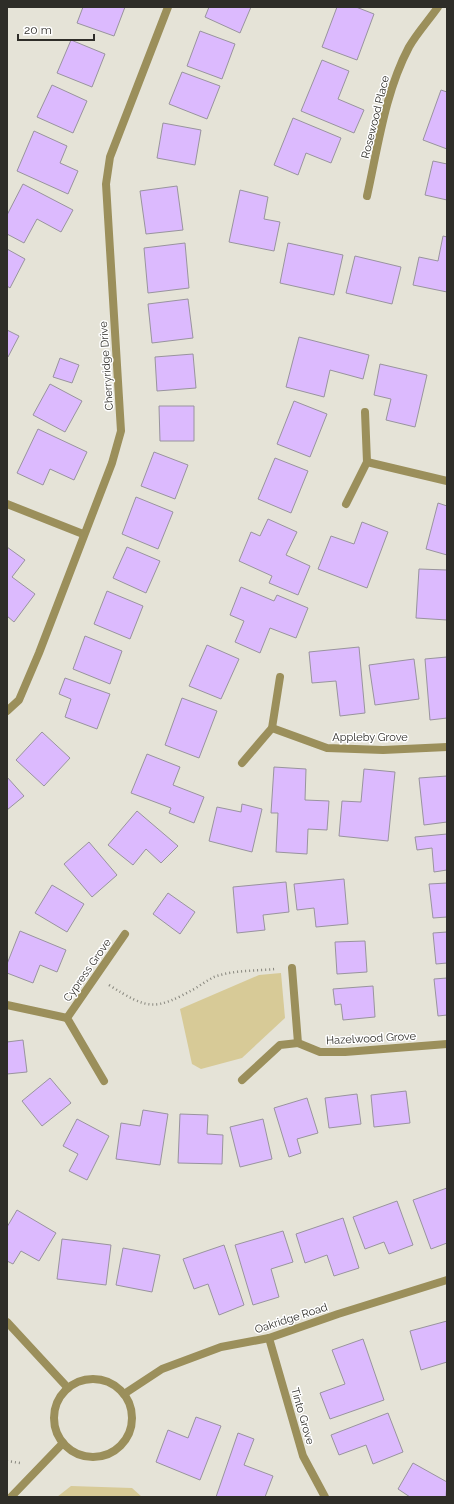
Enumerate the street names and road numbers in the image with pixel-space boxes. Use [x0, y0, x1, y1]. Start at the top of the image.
street label: Rosewood Place [359, 74, 392, 160]
street label: Cherryridge Drive [97, 320, 116, 411]
street label: Appleby Grove [332, 731, 408, 744]
street label: Cypress Grove [61, 936, 114, 1004]
street label: Hazelwood Grove [326, 1030, 417, 1047]
street label: Oakridge Road [253, 1301, 329, 1336]
street label: Tinto Grove [288, 1386, 317, 1447]

